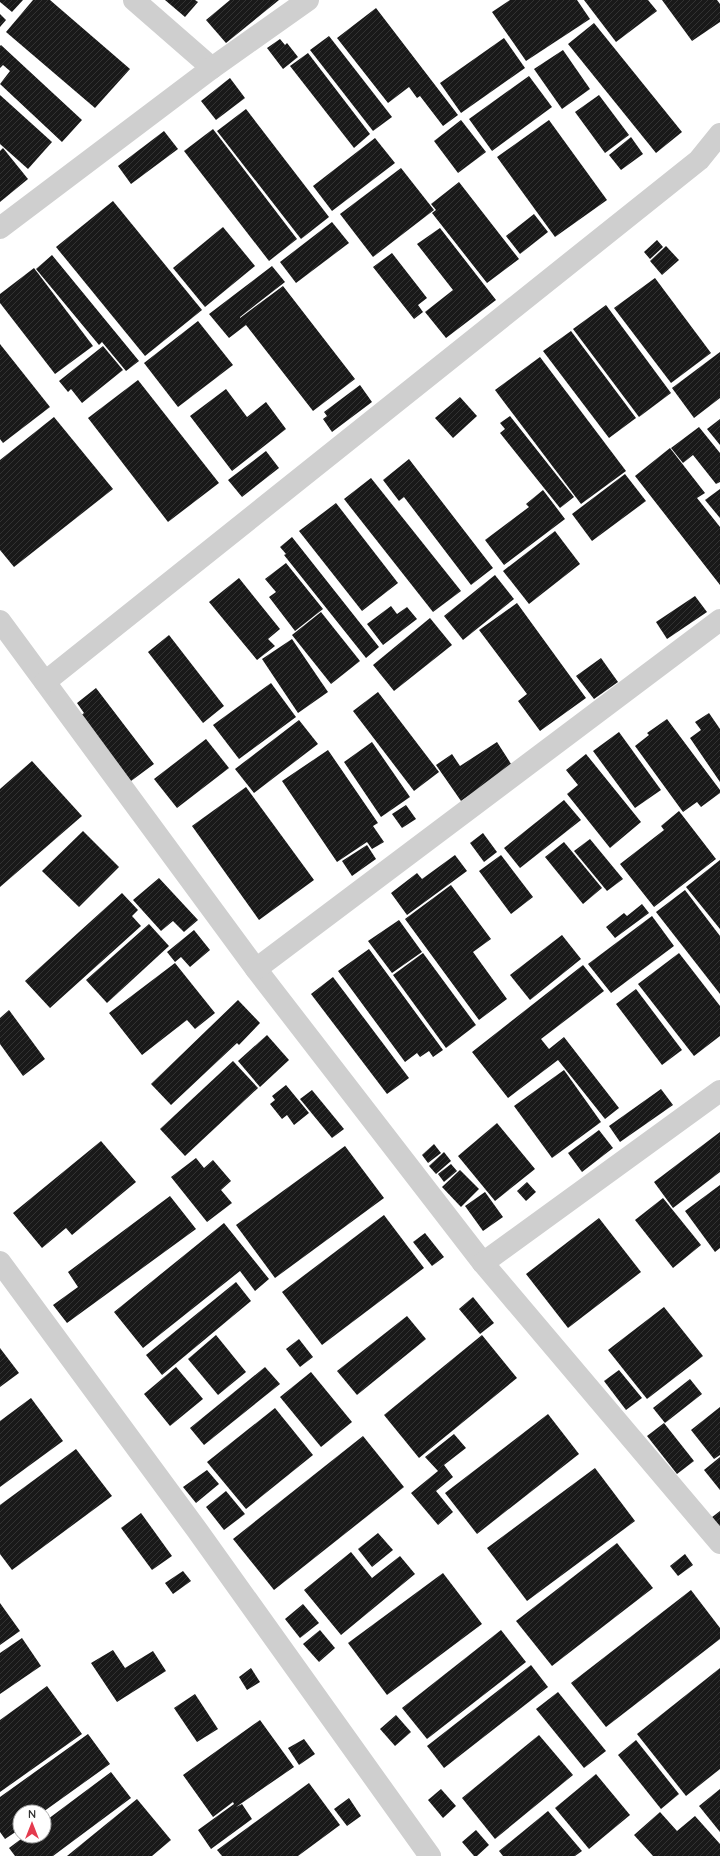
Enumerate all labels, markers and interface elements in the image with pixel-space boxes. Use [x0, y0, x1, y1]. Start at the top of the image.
north arrow [12, 1804, 52, 1844]
text: N [28, 1807, 36, 1821]

